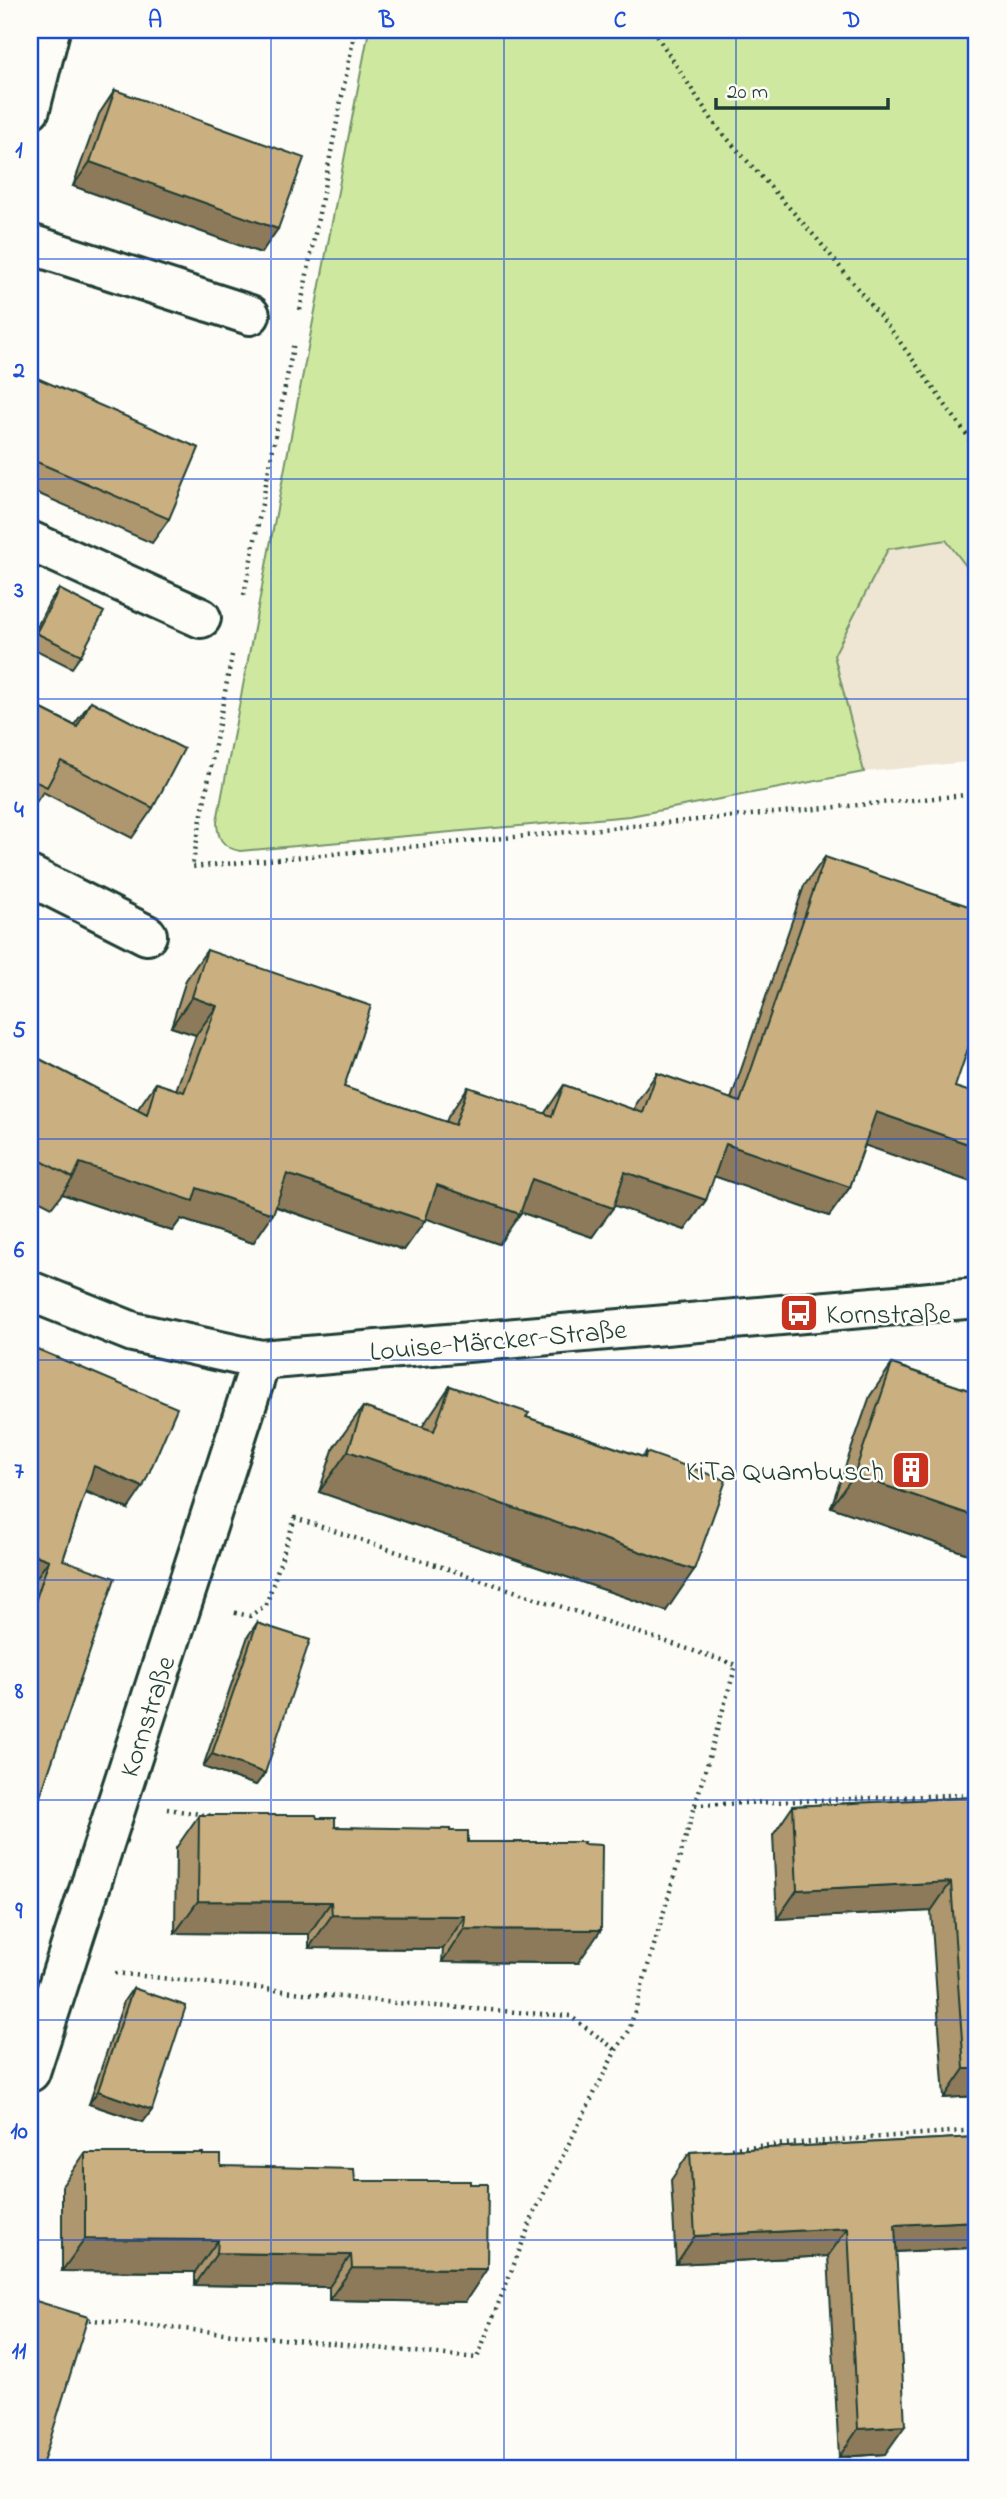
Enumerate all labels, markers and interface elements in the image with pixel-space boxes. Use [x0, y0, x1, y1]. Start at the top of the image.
text: A [148, 5, 162, 38]
text: B [378, 5, 395, 38]
text: C [614, 5, 627, 38]
text: D [843, 5, 860, 38]
scale bar [716, 66, 888, 110]
text: 20 m [727, 78, 768, 108]
text: 1 [15, 135, 23, 168]
text: 2 [12, 355, 25, 388]
text: 3 [13, 575, 24, 608]
text: 4 [14, 795, 24, 828]
text: 5 [12, 1015, 26, 1048]
text: 6 [14, 1235, 25, 1268]
bus stop icon: Kornstraße [778, 1292, 820, 1334]
place label: Kornstraße [826, 1296, 952, 1337]
street label: Louise-Märcker-Straße [368, 1311, 629, 1374]
building icon: KiTa Quambusch [890, 1449, 932, 1491]
place label: KiTa Quambusch [686, 1453, 884, 1494]
text: 7 [14, 1456, 24, 1489]
street label: Kornstraße [110, 1651, 188, 1783]
text: 8 [14, 1676, 24, 1709]
text: 9 [15, 1896, 24, 1929]
text: 10 [10, 2116, 28, 2149]
text: 11 [12, 2336, 27, 2369]

